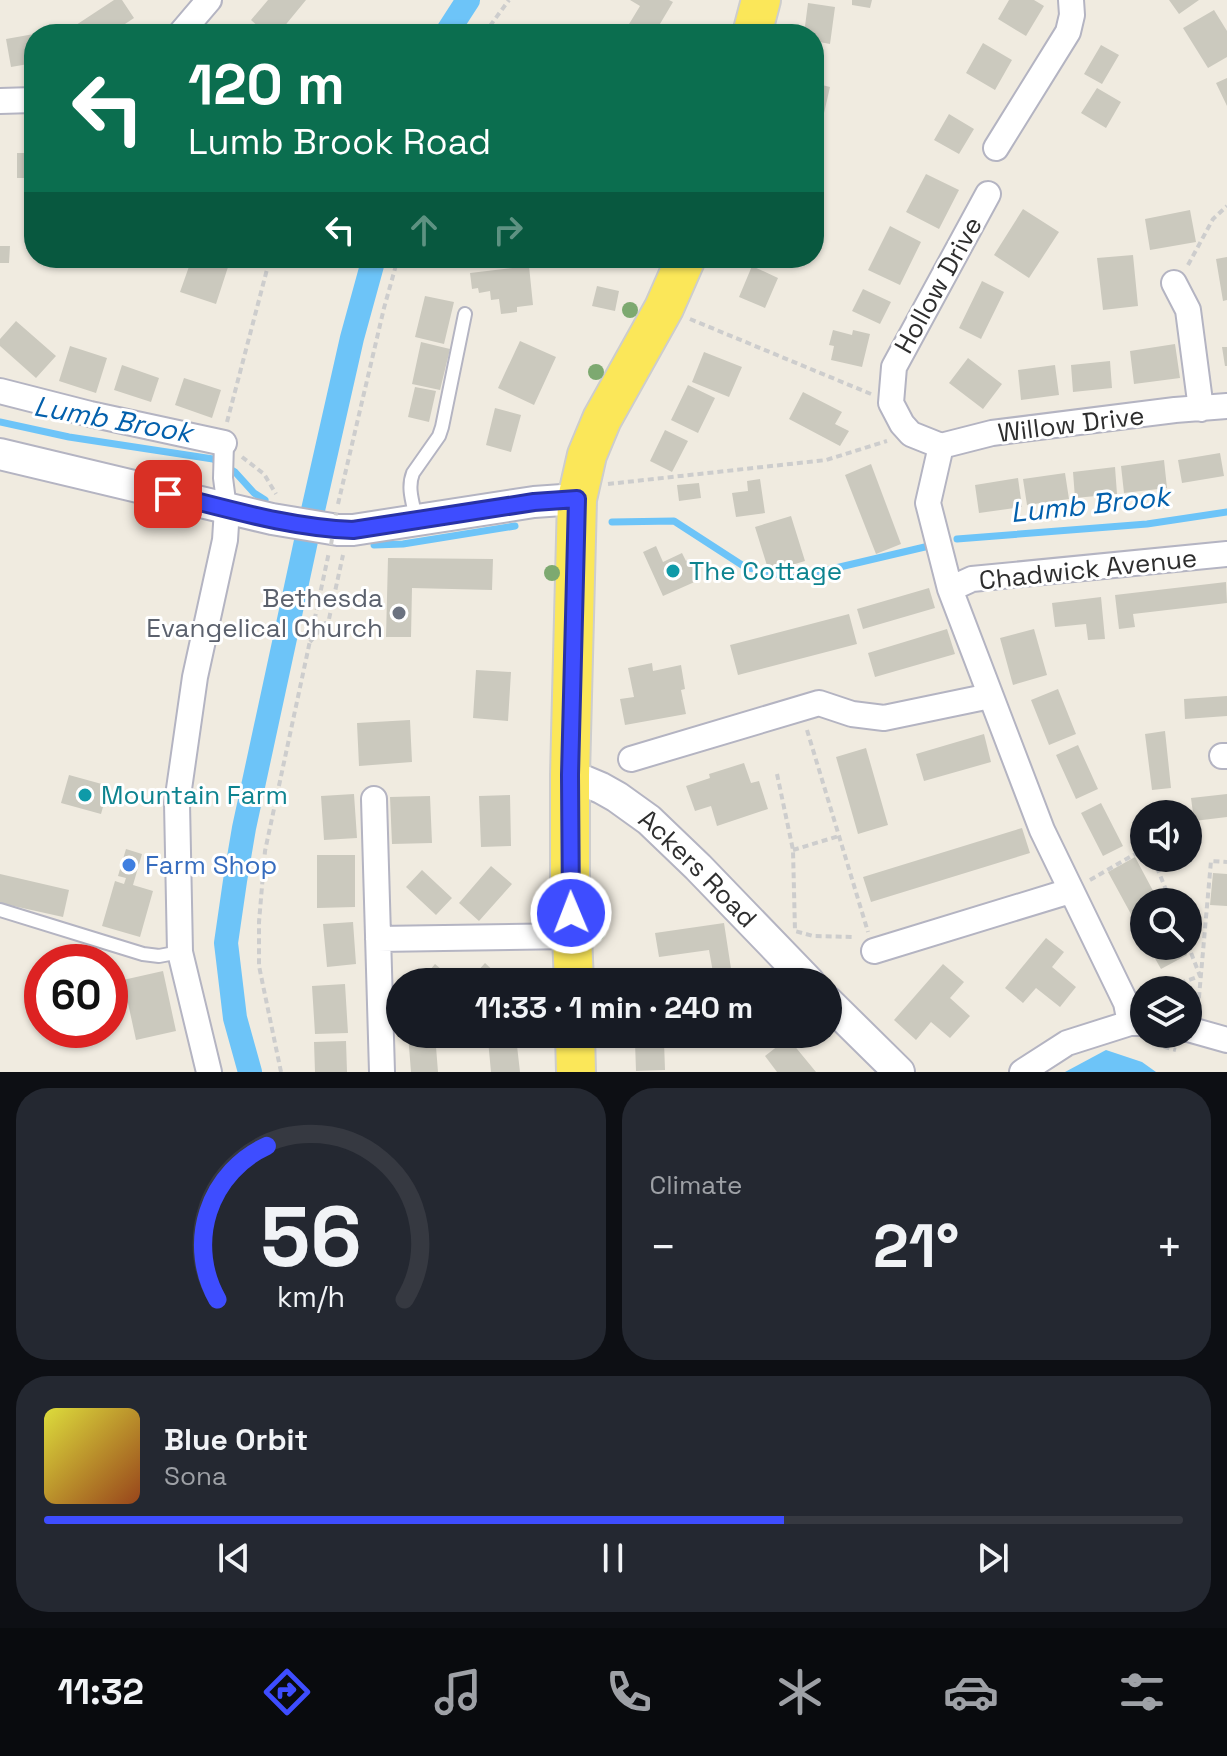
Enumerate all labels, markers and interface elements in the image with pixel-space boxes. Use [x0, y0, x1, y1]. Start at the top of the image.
text: 120 m [188, 49, 345, 120]
icon: left [56, 56, 160, 160]
text: Lumb Brook Road [188, 119, 491, 165]
icon: left [318, 208, 362, 252]
icon: ahead [402, 208, 446, 252]
icon: right [486, 208, 530, 252]
street label: Hollow Drive [886, 211, 990, 359]
water label: Lumb Brook [31, 387, 198, 451]
street label: Willow Drive [996, 398, 1146, 450]
pin [134, 460, 202, 528]
icon: arrive [146, 472, 190, 516]
water label: Lumb Brook [1009, 477, 1174, 530]
street label: Chadwick Avenue [977, 541, 1199, 597]
place label: The Cottage [689, 554, 842, 588]
marker: The Cottage [664, 562, 682, 580]
place label: Bethesda Evangelical Church [146, 581, 383, 645]
marker: Bethesda Evangelical Church [390, 604, 408, 622]
place label: Mountain Farm [101, 778, 288, 812]
marker: Mountain Farm [76, 786, 94, 804]
map controls [1130, 800, 1202, 1048]
button: sound [1130, 800, 1202, 872]
street label: Ackers Road [632, 801, 764, 935]
place label: Farm Shop [145, 848, 277, 882]
marker: Farm Shop [120, 856, 138, 874]
position arrow [529, 871, 613, 955]
button: search [1130, 888, 1202, 960]
speed limit sign: 60 [24, 944, 128, 1048]
button: layers [1130, 976, 1202, 1048]
text: 11:33 · 1 min · 240 m [475, 988, 753, 1027]
text: Climate [650, 1168, 742, 1202]
text: 56 [260, 1184, 361, 1290]
text: 21° [873, 1208, 959, 1285]
text: − [650, 1219, 677, 1275]
text: + [1156, 1219, 1183, 1275]
text: km/h [277, 1279, 345, 1315]
text: Blue Orbit [164, 1420, 308, 1459]
text: Sona [164, 1459, 227, 1493]
icon: previous [212, 1536, 256, 1580]
icon: pause [591, 1536, 635, 1580]
icon: next [971, 1536, 1015, 1580]
icon: directions [259, 1664, 315, 1720]
icon: music [430, 1664, 486, 1720]
icon: phone [601, 1664, 657, 1720]
icon: climate [772, 1664, 828, 1720]
icon: car [943, 1664, 999, 1720]
icon: filters [1114, 1664, 1170, 1720]
text: 11:32 [57, 1669, 144, 1715]

